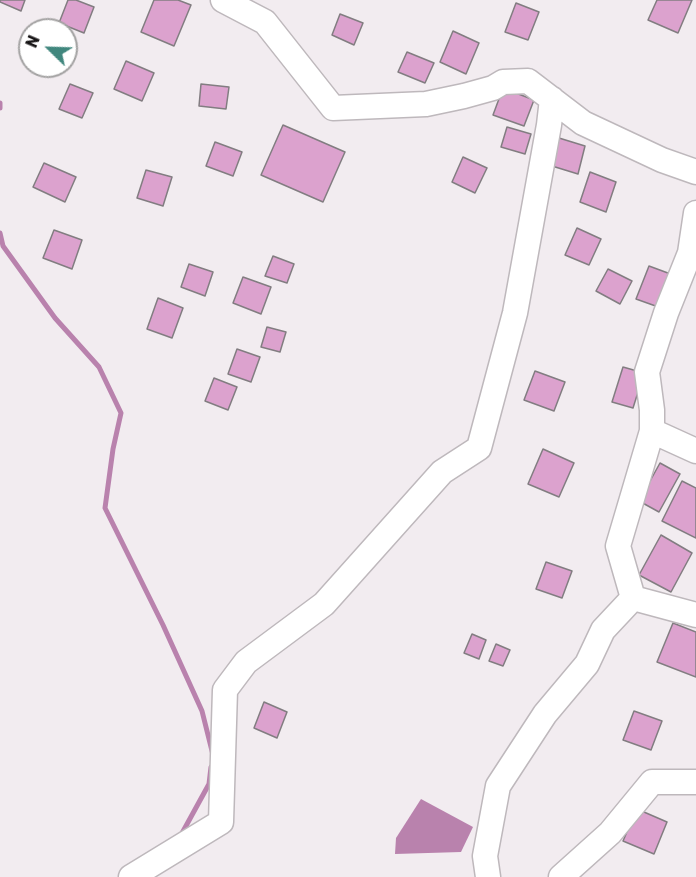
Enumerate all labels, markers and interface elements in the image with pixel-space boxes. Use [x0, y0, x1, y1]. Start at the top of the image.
north arrow [18, 18, 78, 78]
text: N [22, 33, 44, 51]

